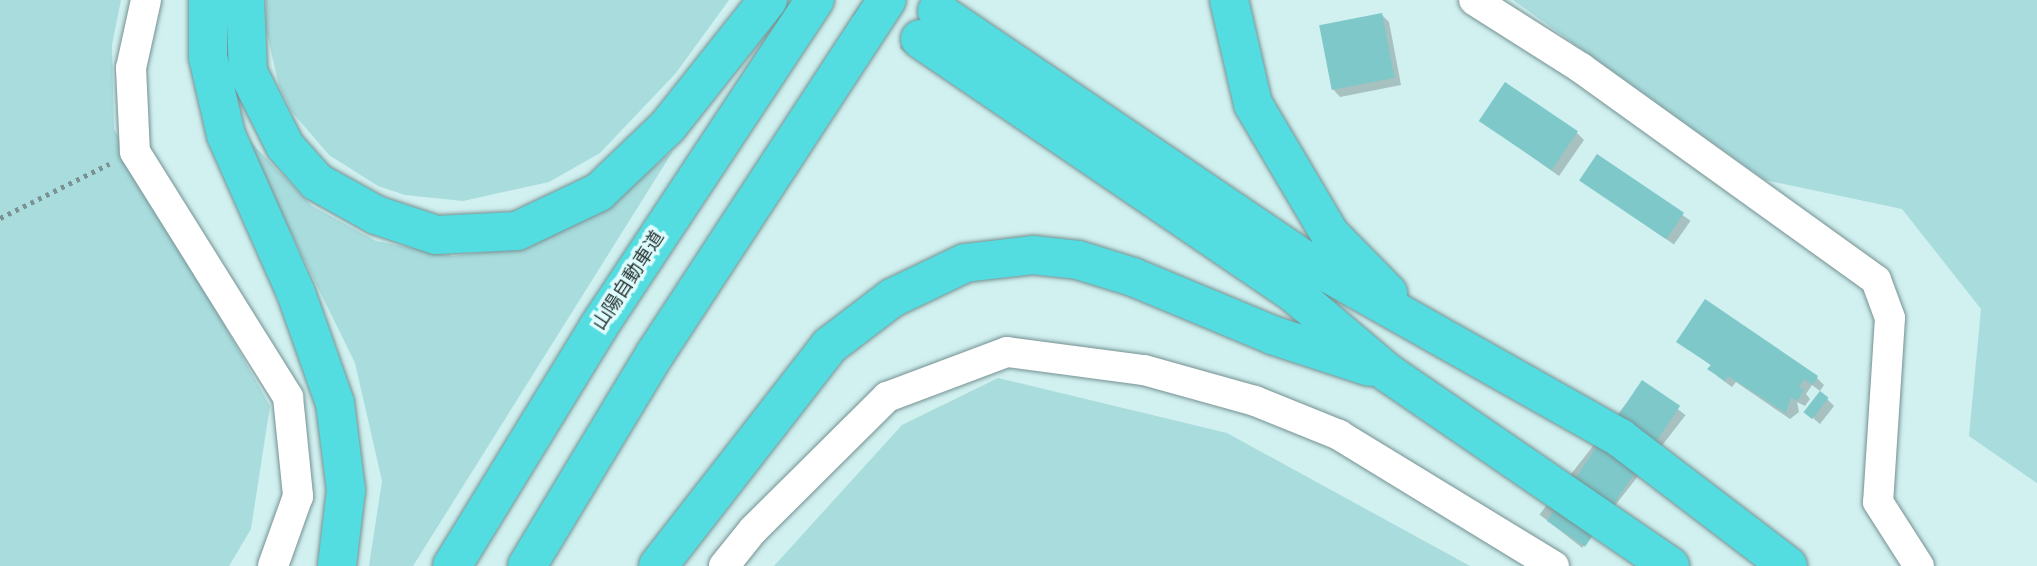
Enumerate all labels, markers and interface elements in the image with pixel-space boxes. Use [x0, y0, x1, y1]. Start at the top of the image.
street label: 山陽自動車道 [588, 227, 670, 335]

